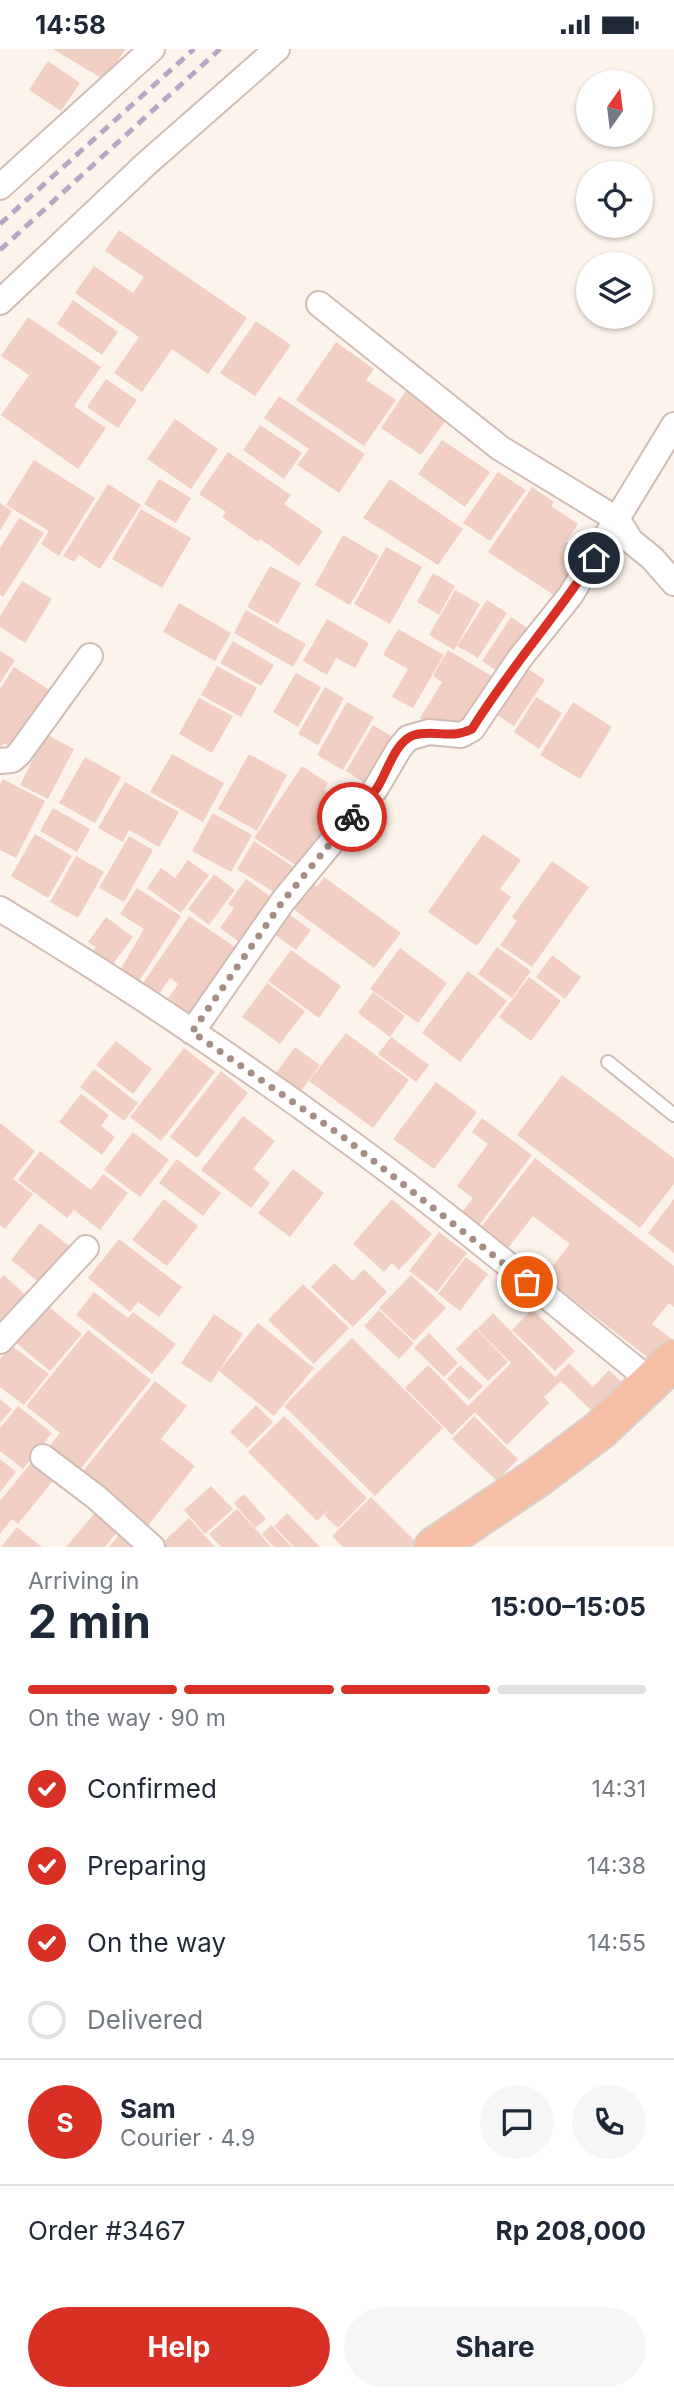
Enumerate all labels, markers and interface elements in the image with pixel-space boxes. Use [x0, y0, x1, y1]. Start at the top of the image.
text: 14:58 [35, 9, 106, 40]
north arrow [576, 70, 653, 147]
map controls [576, 70, 653, 329]
button: locate [576, 161, 653, 238]
button: layers [576, 252, 653, 329]
pin [564, 528, 624, 588]
icon: home [575, 539, 613, 577]
courier [317, 782, 387, 852]
icon: bike [333, 798, 371, 836]
pin [497, 1252, 557, 1312]
icon: bag [508, 1263, 546, 1301]
text: Arriving in [28, 1567, 139, 1595]
text: 15:00–15:05 [491, 1591, 646, 1622]
text: 2 min [28, 1593, 151, 1649]
text: On the way · 90 m [28, 1704, 226, 1732]
icon: check [28, 1770, 66, 1808]
text: Confirmed [87, 1773, 217, 1804]
text: 14:31 [592, 1775, 646, 1803]
icon: check [28, 1847, 66, 1885]
text: Preparing [87, 1850, 207, 1881]
text: 14:38 [587, 1852, 646, 1880]
icon: check [28, 1924, 66, 1962]
text: On the way [87, 1927, 226, 1958]
text: 14:55 [587, 1929, 646, 1957]
text: Delivered [87, 2004, 203, 2035]
button: chat [480, 2085, 554, 2159]
button: phone [572, 2085, 646, 2159]
text: Sam [120, 2093, 176, 2124]
text: S [56, 2107, 74, 2138]
text: Courier · 4.9 [120, 2124, 255, 2152]
text: Order #3467 [28, 2215, 186, 2246]
text: Rp 208,000 [496, 2215, 646, 2246]
button: Help [28, 2307, 330, 2387]
button: Share [344, 2307, 646, 2387]

